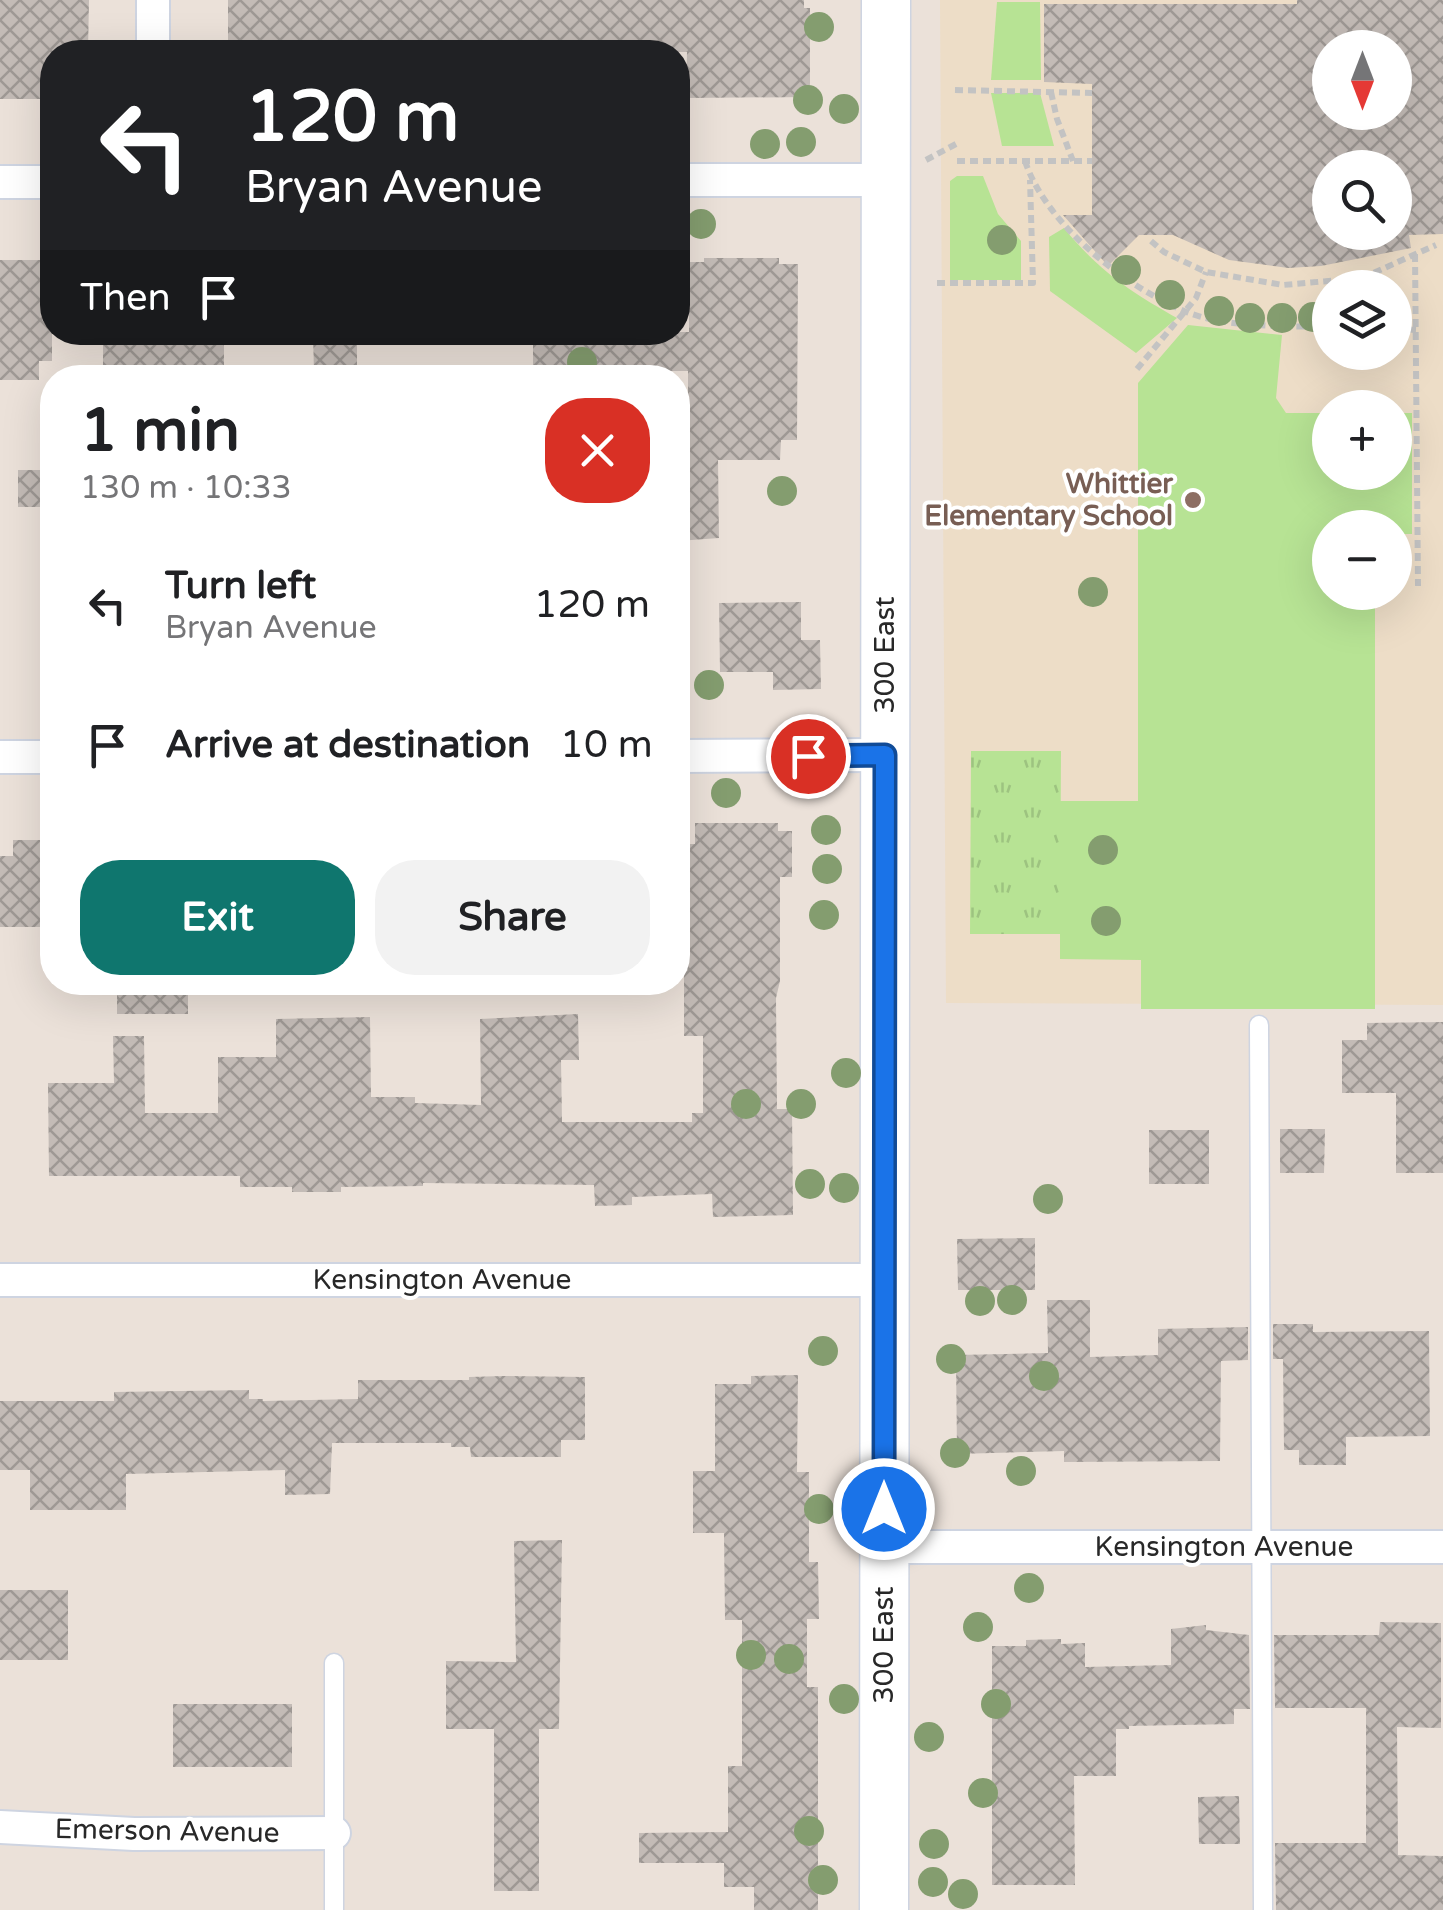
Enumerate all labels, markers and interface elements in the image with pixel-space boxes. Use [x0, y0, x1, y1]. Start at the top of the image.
north arrow [1312, 30, 1412, 130]
map controls [1312, 30, 1412, 610]
text: 120 m [245, 76, 459, 160]
icon: left [80, 80, 210, 210]
button: search [1312, 150, 1412, 250]
text: Bryan Avenue [245, 161, 542, 215]
icon: arrive [191, 270, 246, 325]
button: layers [1312, 270, 1412, 370]
text: Then [80, 275, 171, 321]
button: + [1312, 390, 1412, 490]
text: 1 min [80, 395, 240, 467]
button: close [545, 398, 650, 503]
place label: Whittier Elementary School [924, 467, 1174, 533]
text: 130 m · 10:33 [80, 469, 292, 507]
marker: Whittier Elementary School [1182, 489, 1204, 511]
button: − [1312, 510, 1412, 610]
text: Turn left [165, 563, 316, 609]
icon: left [80, 578, 135, 633]
text: 120 m [534, 582, 650, 628]
street label: 300 East [868, 596, 902, 714]
text: Bryan Avenue [165, 609, 377, 647]
pin [766, 714, 851, 799]
icon: arrive [80, 718, 135, 773]
text: Arrive at destination [165, 722, 530, 768]
text: 10 m [560, 722, 653, 768]
icon: arrive [781, 729, 836, 784]
button: Exit [80, 860, 355, 975]
button: Share [375, 860, 650, 975]
street label: Kensington Avenue [313, 1263, 571, 1297]
position arrow [832, 1457, 936, 1561]
street label: Kensington Avenue [1095, 1530, 1353, 1564]
street label: 300 East [867, 1586, 901, 1704]
street label: Emerson Avenue [54, 1812, 280, 1850]

